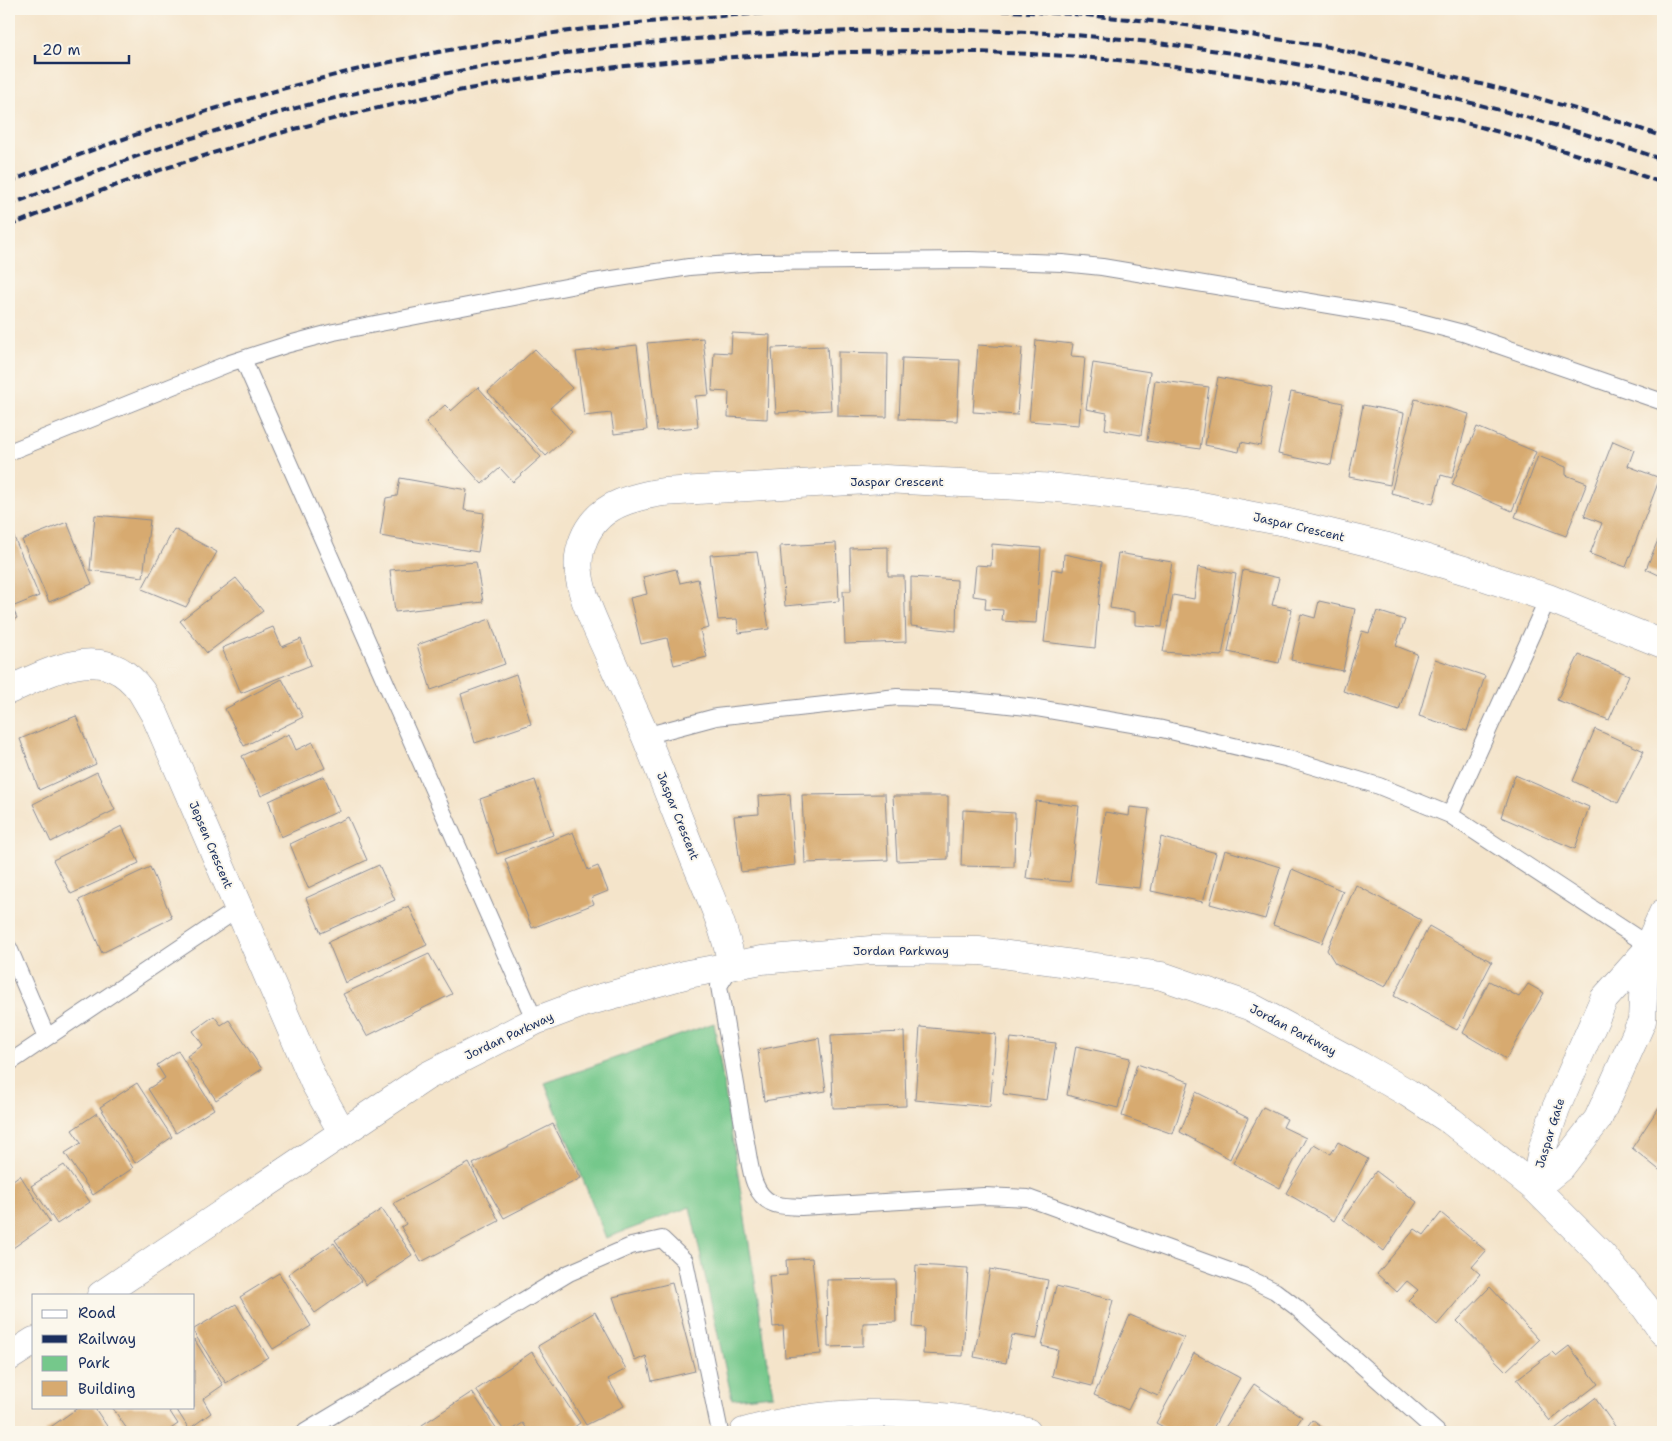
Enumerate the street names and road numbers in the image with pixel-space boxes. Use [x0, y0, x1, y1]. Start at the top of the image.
street label: Jaspar Crescent [850, 474, 944, 490]
street label: Jaspar Crescent [1252, 509, 1346, 545]
street label: Jaspar Crescent [653, 770, 703, 862]
street label: Jepsen Crescent [185, 799, 237, 891]
street label: Jordan Parkway [853, 943, 949, 959]
street label: Jordan Parkway [1247, 1000, 1339, 1060]
street label: Jordan Parkway [462, 1008, 556, 1064]
street label: Jaspar Gate [1532, 1096, 1568, 1170]

